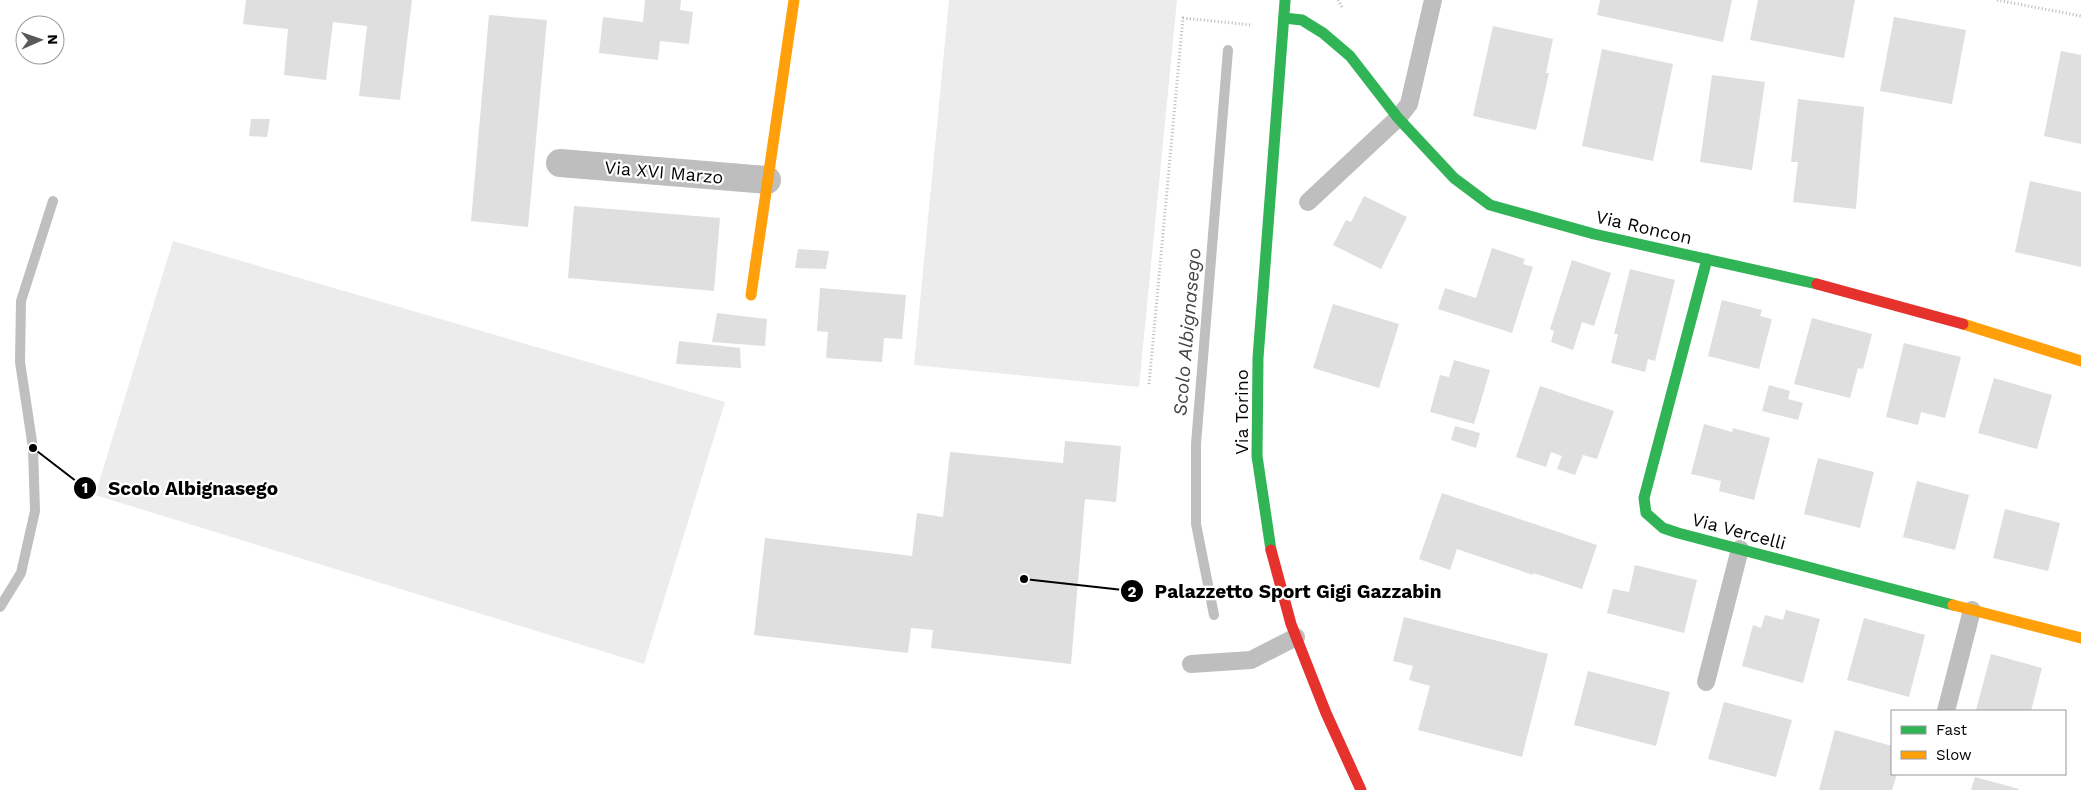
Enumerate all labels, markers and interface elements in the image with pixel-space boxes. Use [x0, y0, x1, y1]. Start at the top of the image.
north arrow [15, 15, 65, 65]
text: N [45, 34, 61, 45]
street label: Via XVI Marzo [604, 156, 724, 188]
street label: Via Roncon [1594, 206, 1694, 248]
water label: Scolo Albignasego [1168, 247, 1206, 417]
street label: Via Torino [1231, 369, 1252, 455]
callout: Scolo Albignasego [73, 471, 288, 505]
text: Scolo Albignasego [108, 477, 278, 500]
text: 1 [82, 479, 88, 497]
street label: Via Vercelli [1690, 508, 1788, 554]
callout: Palazzetto Sport Gigi Gazzabin [1120, 574, 1451, 608]
text: Palazzetto Sport Gigi Gazzabin [1155, 580, 1441, 603]
text: 2 [1128, 583, 1137, 601]
legend [1891, 710, 2066, 775]
text: Fast [1936, 721, 1968, 739]
text: Slow [1936, 746, 1972, 764]

